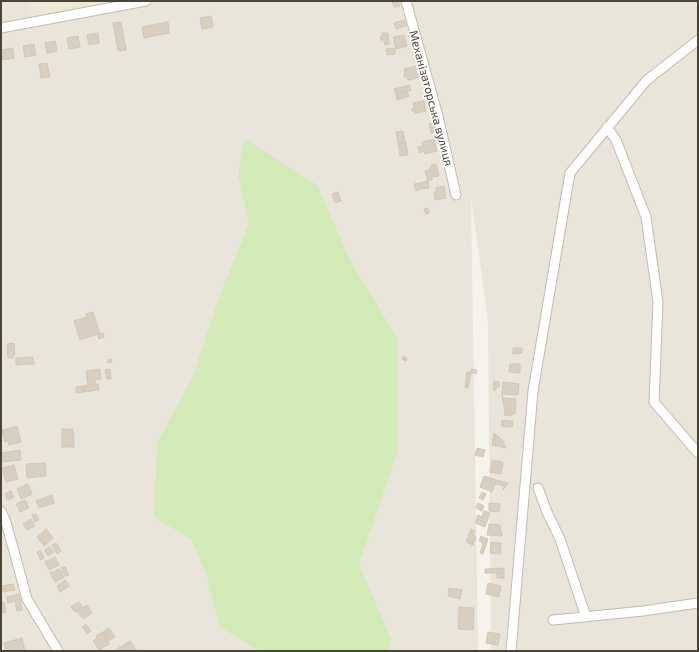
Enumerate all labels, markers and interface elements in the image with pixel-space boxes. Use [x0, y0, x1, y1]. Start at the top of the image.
street label: Механізаторська вулиця [406, 29, 457, 168]

